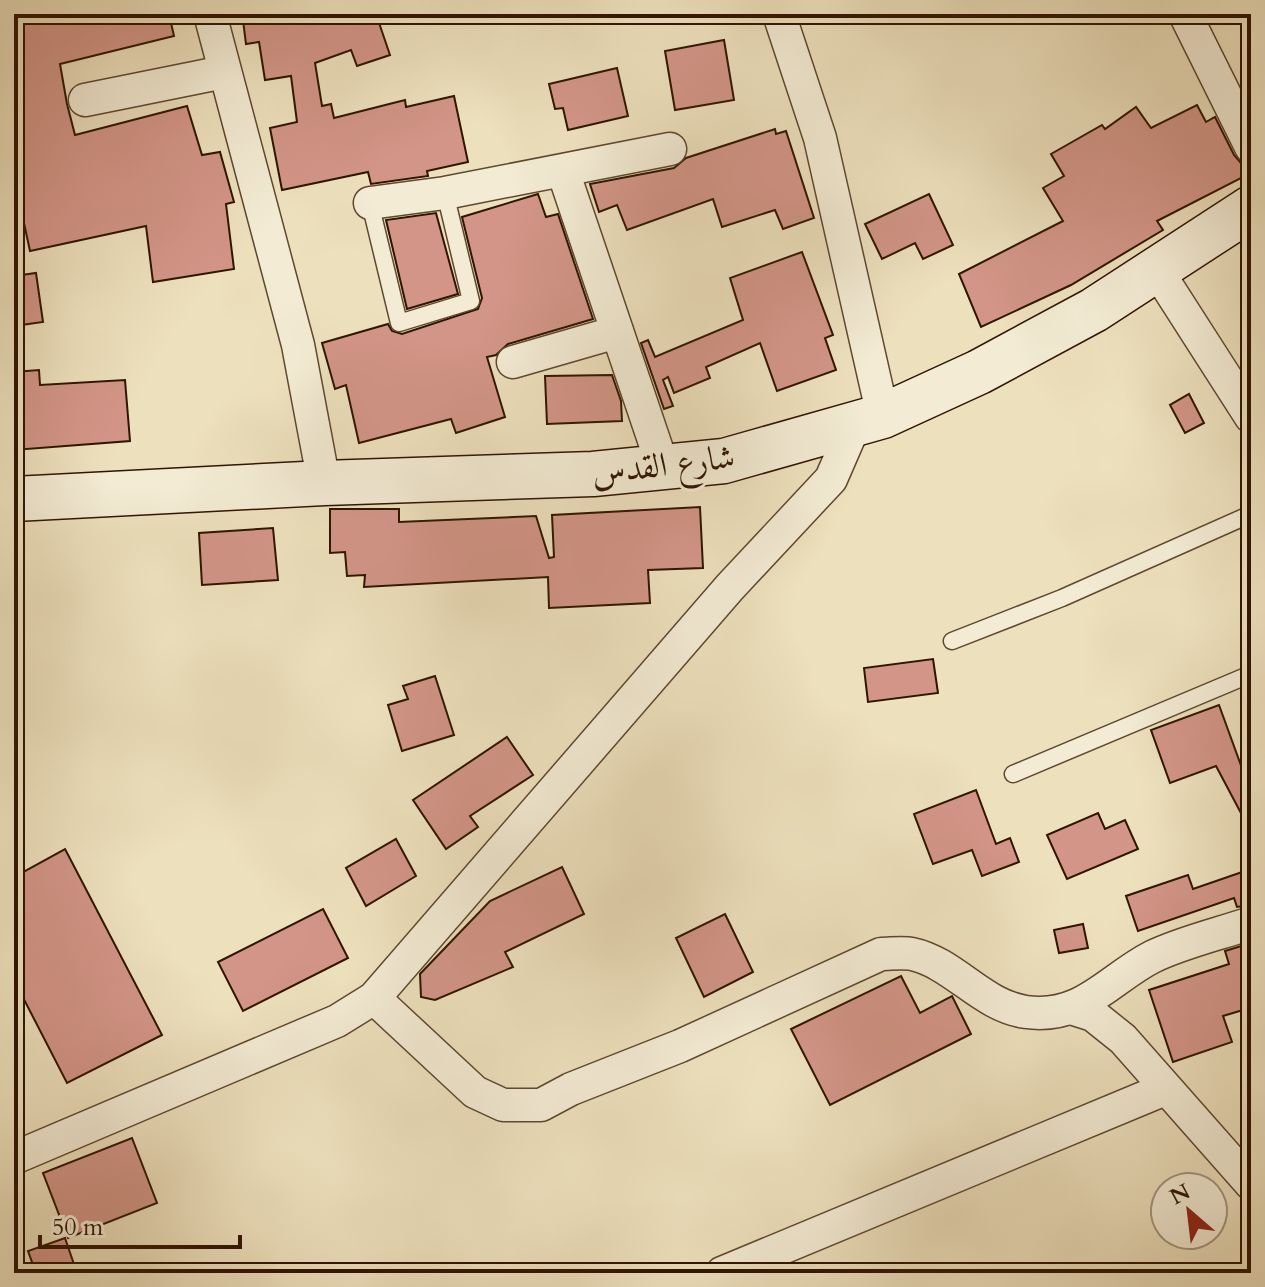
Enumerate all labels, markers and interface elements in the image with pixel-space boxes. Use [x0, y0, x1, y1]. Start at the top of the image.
street label: شارع القدس [589, 433, 738, 502]
north arrow [1149, 1171, 1229, 1251]
text: N [1165, 1176, 1196, 1212]
scale bar [40, 1199, 240, 1249]
text: 50 m [52, 1211, 104, 1244]

